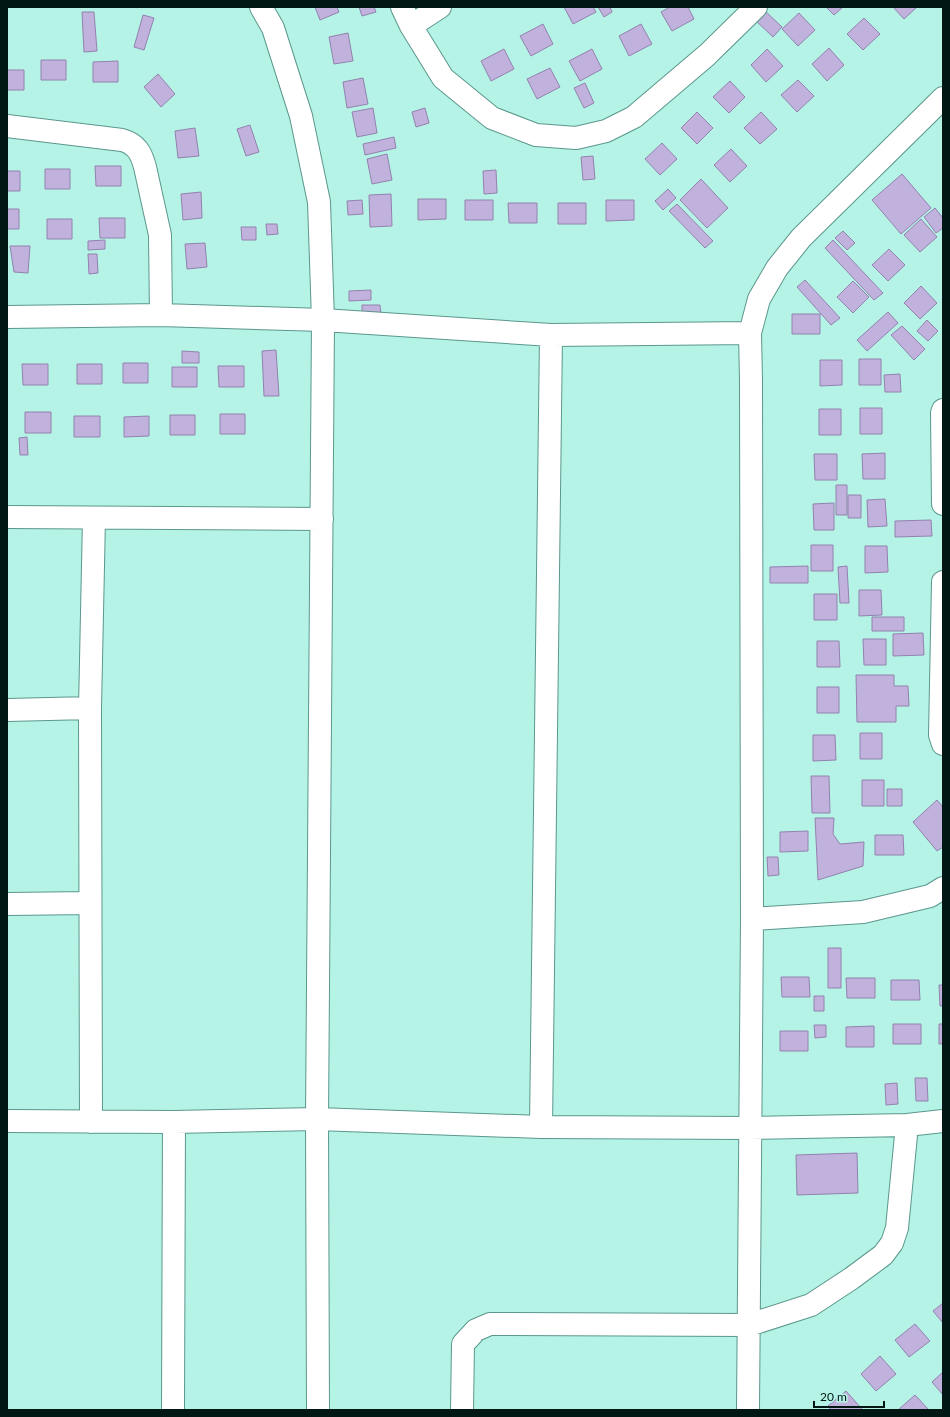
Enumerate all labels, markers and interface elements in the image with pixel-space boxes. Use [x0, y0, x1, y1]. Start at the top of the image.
scale bar [814, 1383, 884, 1409]
text: 20 m [820, 1389, 847, 1404]

